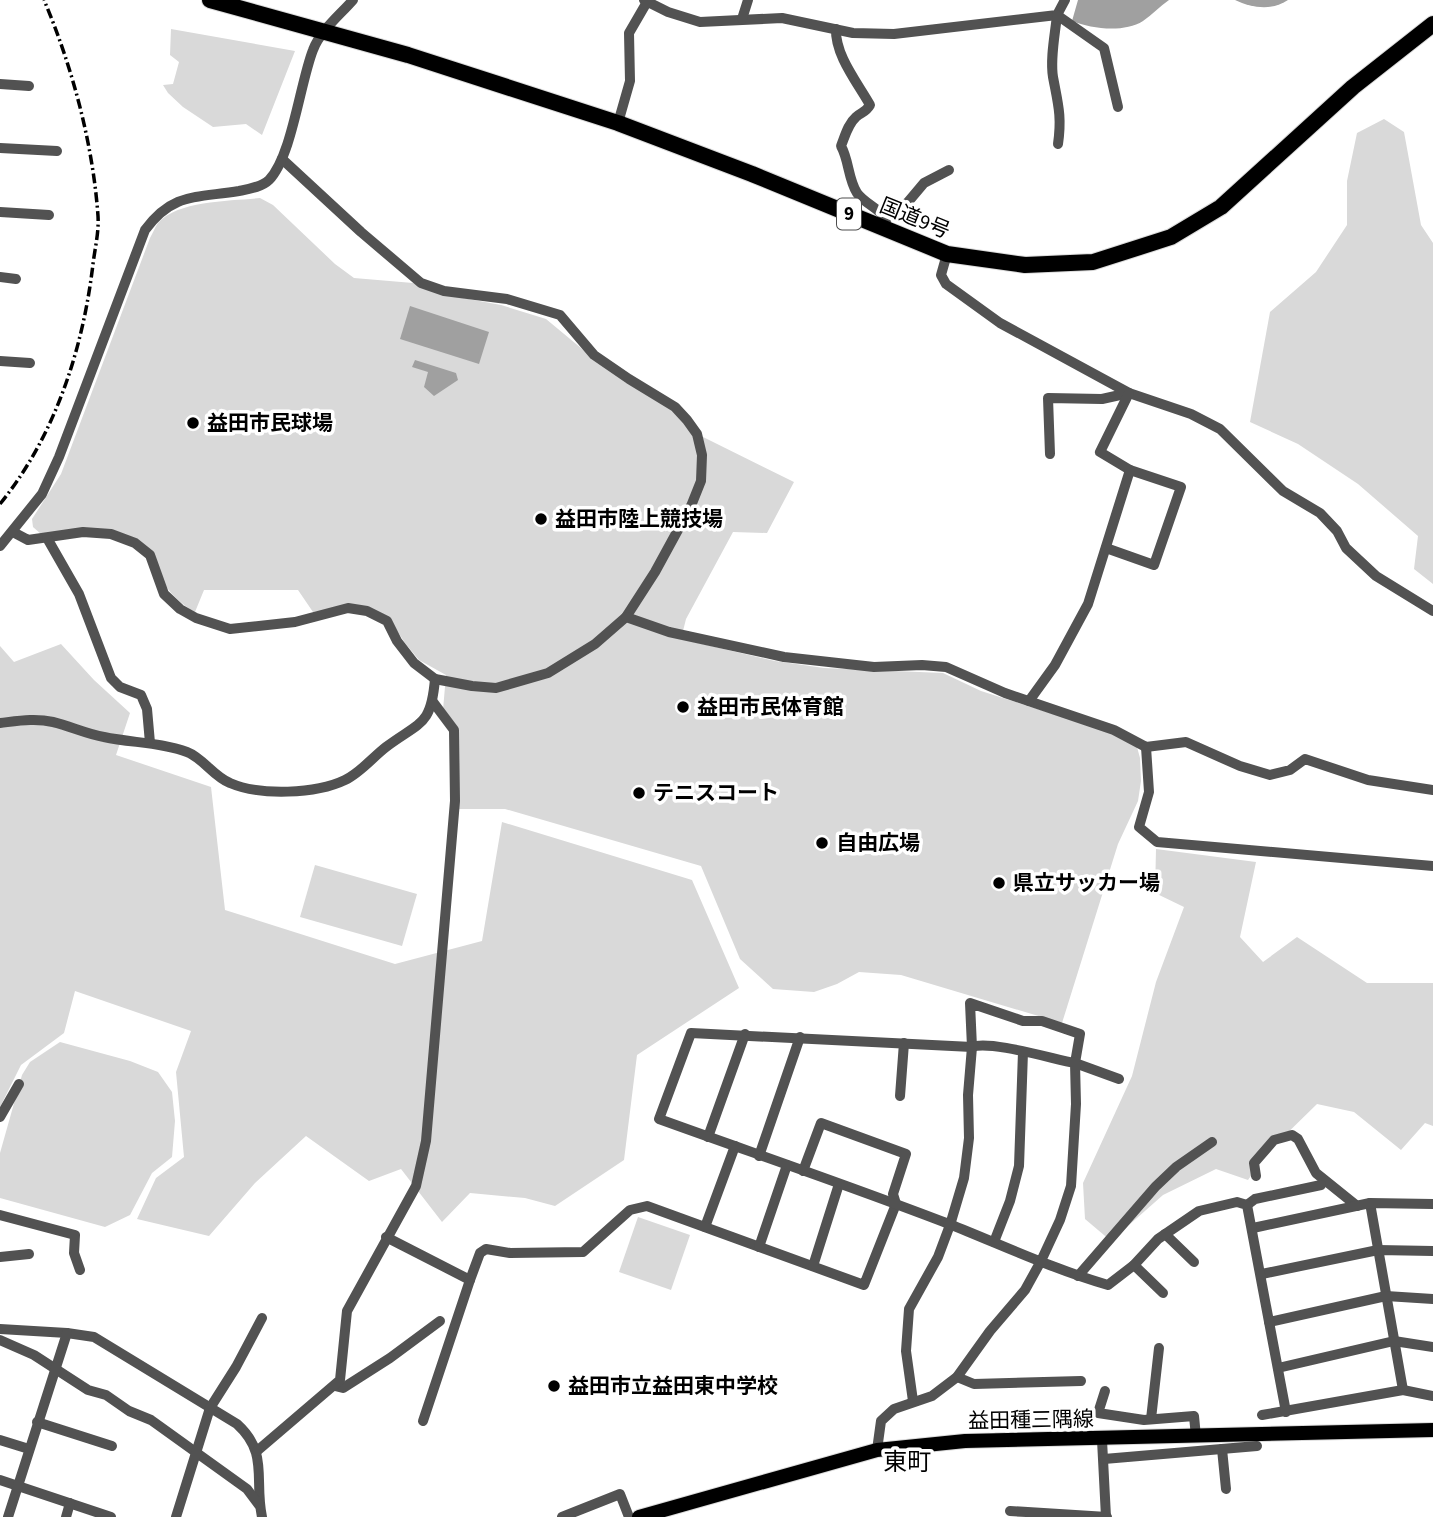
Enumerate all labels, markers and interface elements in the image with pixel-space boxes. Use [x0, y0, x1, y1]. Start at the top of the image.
street label: 国道9号 [875, 190, 955, 246]
road number: 9 [837, 198, 861, 230]
place label: 益田市民球場 [207, 408, 333, 438]
marker: 益田市民球場 [185, 415, 201, 431]
place label: 益田市陸上競技場 [555, 504, 723, 534]
marker: 益田市陸上競技場 [533, 511, 549, 527]
place label: 益田市民体育館 [697, 692, 844, 722]
marker: 益田市民体育館 [675, 699, 691, 715]
place label: テニスコート [653, 778, 779, 808]
marker: テニスコート [631, 785, 647, 801]
place label: 自由広場 [836, 828, 920, 858]
marker: 自由広場 [814, 835, 830, 851]
place label: 県立サッカー場 [1013, 868, 1160, 898]
marker: 県立サッカー場 [991, 875, 1007, 891]
place label: 益田市立益田東中学校 [568, 1371, 778, 1401]
marker: 益田市立益田東中学校 [546, 1378, 562, 1394]
street label: 益田種三隅線 [968, 1404, 1094, 1436]
district label: 東町 [883, 1445, 931, 1480]

